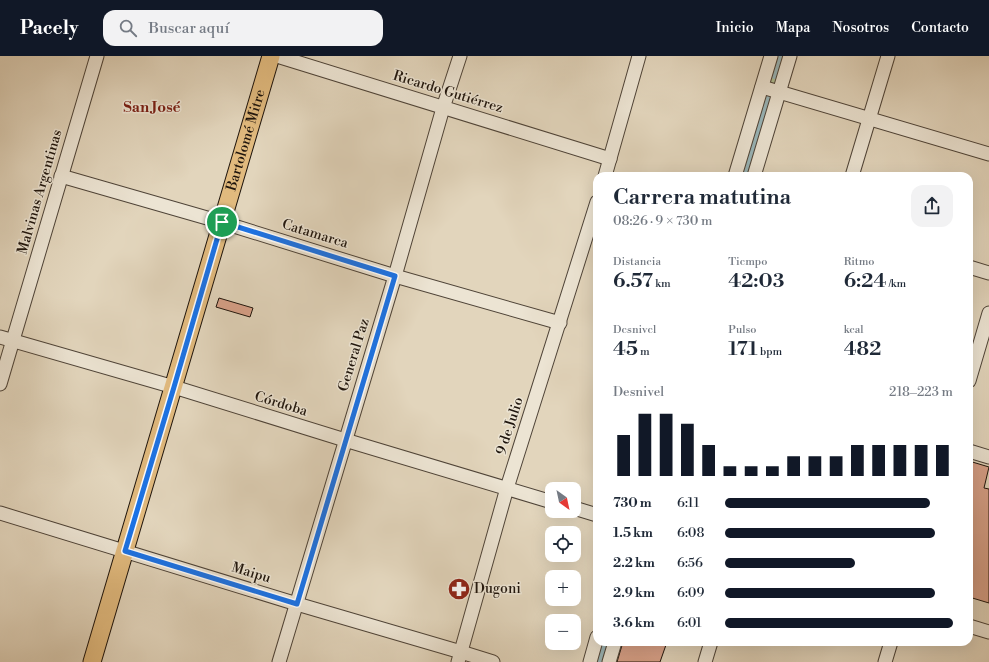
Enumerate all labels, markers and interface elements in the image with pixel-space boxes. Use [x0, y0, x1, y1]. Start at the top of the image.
search box [103, 10, 383, 46]
text: Pacely [20, 16, 79, 40]
icon: search [117, 17, 139, 39]
text: Buscar aquí [149, 19, 229, 38]
text: Inicio [716, 19, 754, 37]
text: Mapa [776, 19, 810, 37]
text: Nosotros [832, 19, 889, 37]
text: Contacto [911, 19, 969, 37]
street label: Ricardo Gutiérrez [391, 67, 505, 117]
street label: Bartolomé Mitre [222, 87, 270, 194]
district label: San José [123, 98, 181, 117]
street label: Malvinas Argentinas [14, 128, 66, 256]
text: Carrera matutina [613, 184, 791, 211]
button: share [911, 185, 953, 227]
pin [205, 205, 239, 239]
icon: arrive [211, 211, 233, 233]
text: 08:26 · 9 × 730 m [613, 213, 712, 229]
street label: Catamarca [280, 215, 351, 253]
text: Distancia [613, 255, 661, 269]
text: Tiempo [728, 255, 767, 269]
text: Ritmo [844, 255, 874, 269]
text: 6.57 [613, 269, 653, 294]
text: 42:03 [728, 269, 784, 294]
text: 6:24 [844, 269, 886, 294]
text: km [653, 277, 671, 291]
text: /km [886, 277, 906, 291]
street label: General Paz [334, 316, 374, 394]
text: Desnivel [613, 323, 656, 337]
text: Pulso [728, 323, 756, 337]
text: kcal [844, 323, 864, 337]
text: 45 [613, 337, 638, 362]
text: 171 [728, 337, 758, 362]
text: 482 [844, 337, 881, 362]
text: m [638, 345, 650, 359]
text: bpm [758, 345, 782, 359]
text: Desnivel [613, 384, 664, 400]
text: 218–223 m [889, 384, 953, 400]
street label: Córdoba [252, 387, 310, 421]
street label: 9 de Julio [492, 395, 528, 457]
north arrow [545, 482, 581, 518]
map controls [545, 482, 581, 650]
text: 730 m [613, 495, 652, 511]
text: 6:11 [677, 495, 699, 511]
text: 1.5 km [613, 525, 653, 541]
text: 6:08 [677, 525, 704, 541]
button: locate [545, 526, 581, 562]
text: 2.2 km [613, 555, 655, 571]
text: 6:56 [677, 555, 703, 571]
street label: Maipu [229, 559, 273, 587]
button: + [545, 570, 581, 606]
pharmacy icon: Dugoni [446, 576, 472, 602]
place label: Dugoni [474, 580, 521, 598]
text: 2.9 km [613, 585, 655, 601]
text: 6:09 [677, 585, 704, 601]
button: − [545, 614, 581, 650]
text: 3.6 km [613, 615, 655, 631]
text: 6:01 [677, 615, 702, 631]

